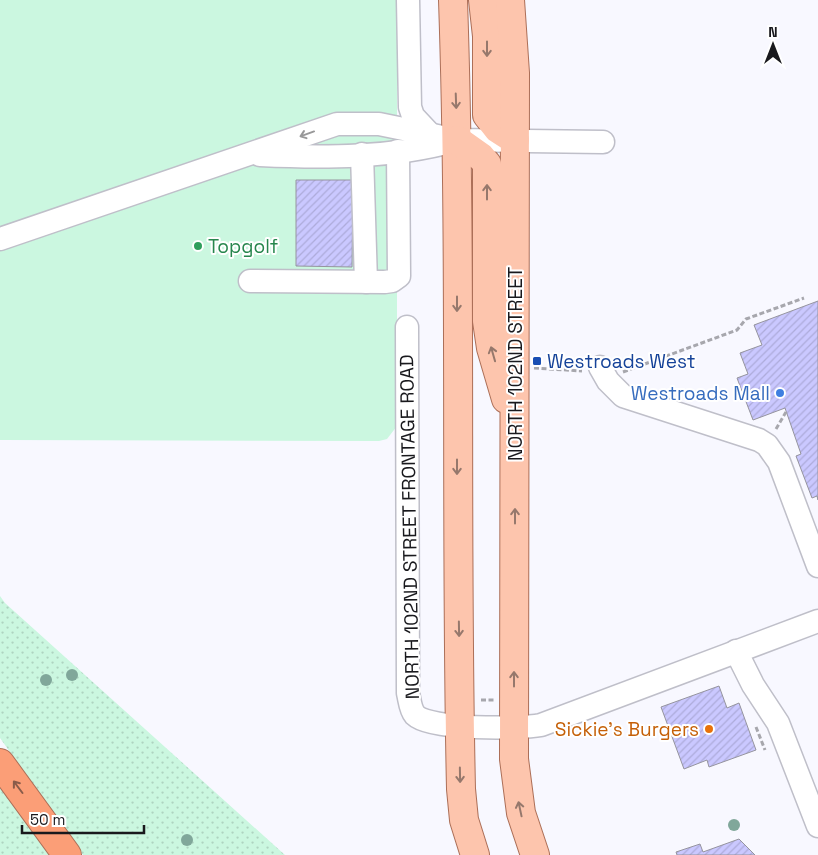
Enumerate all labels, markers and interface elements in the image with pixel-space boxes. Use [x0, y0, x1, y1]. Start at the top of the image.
north arrow [748, 20, 798, 70]
text: N [768, 23, 778, 41]
one-way arrow [482, 40, 492, 56]
one-way arrow [451, 92, 461, 109]
one-way arrow [300, 130, 315, 139]
one-way arrow [482, 184, 492, 200]
place label: Topgolf [208, 234, 278, 259]
marker: Topgolf [192, 240, 204, 252]
street label: NORTH 102ND STREET [503, 267, 528, 461]
one-way arrow [452, 296, 462, 312]
one-way arrow [487, 346, 497, 362]
place label: Westroads West [547, 349, 696, 374]
street label: NORTH 102ND STREET FRONTAGE ROAD [394, 354, 425, 700]
marker: Westroads West [531, 355, 543, 367]
place label: Westroads Mall [631, 381, 770, 406]
marker: Westroads Mall [774, 387, 786, 399]
one-way arrow [452, 458, 462, 475]
one-way arrow [510, 509, 520, 525]
one-way arrow [455, 621, 464, 637]
one-way arrow [509, 671, 519, 688]
place label: Sickie's Burgers [555, 717, 699, 742]
marker: Sickie's Burgers [703, 723, 715, 735]
one-way arrow [456, 766, 465, 782]
one-way arrow [13, 780, 23, 794]
one-way arrow [515, 801, 524, 817]
scale bar [22, 802, 145, 834]
text: 50 m [30, 810, 65, 829]

